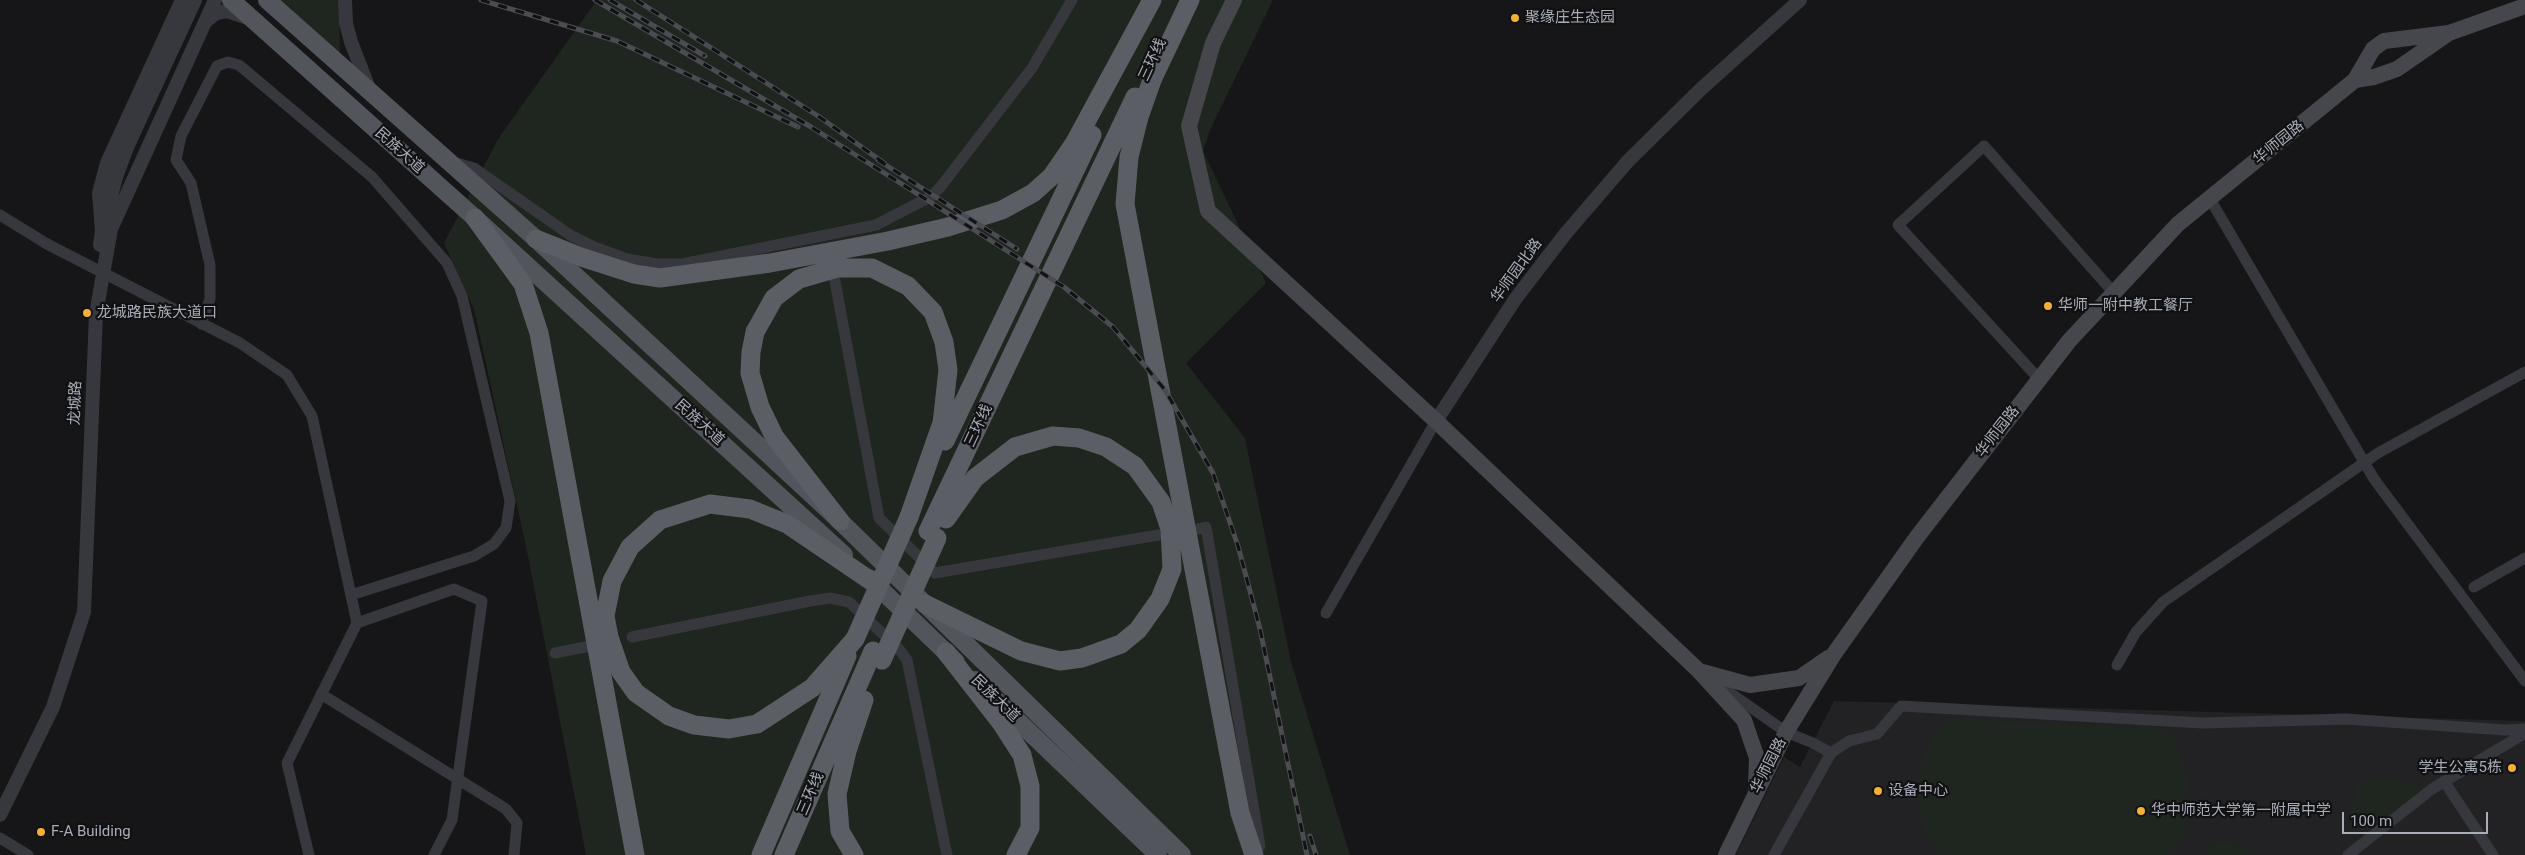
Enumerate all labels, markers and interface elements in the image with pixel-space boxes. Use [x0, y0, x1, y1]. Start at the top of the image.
place label: 聚缘庄生态园 [1525, 9, 1615, 27]
marker: 聚缘庄生态园 [1509, 12, 1521, 24]
street label: 三环线 [1135, 36, 1171, 84]
street label: 华师园路 [2250, 117, 2308, 169]
street label: 民族大道 [371, 124, 427, 178]
street label: 华师园北路 [1488, 235, 1546, 307]
place label: 华师一附中教工餐厅 [2058, 297, 2193, 315]
marker: 华师一附中教工餐厅 [2042, 300, 2054, 312]
place label: 龙城路民族大道口 [97, 304, 217, 322]
marker: 龙城路民族大道口 [81, 307, 93, 319]
street label: 龙城路 [66, 380, 86, 426]
street label: 民族大道 [671, 396, 727, 450]
street label: 三环线 [961, 402, 997, 450]
street label: 华师园路 [1972, 403, 2024, 461]
street label: 民族大道 [967, 672, 1023, 726]
street label: 华师园路 [1747, 735, 1791, 797]
place label: 学生公寓5栋 [2419, 759, 2502, 777]
marker: 学生公寓5栋 [2506, 762, 2518, 774]
street label: 三环线 [794, 770, 828, 818]
place label: 设备中心 [1888, 782, 1948, 800]
marker: 设备中心 [1872, 785, 1884, 797]
place label: 华中师范大学第一附属中学 [2151, 802, 2331, 820]
scale bar [2345, 802, 2491, 834]
marker: 华中师范大学第一附属中学 [2135, 805, 2147, 817]
text: 100 m [2350, 812, 2392, 830]
place label: F-A Building [51, 823, 131, 841]
marker: F-A Building [35, 826, 47, 838]

